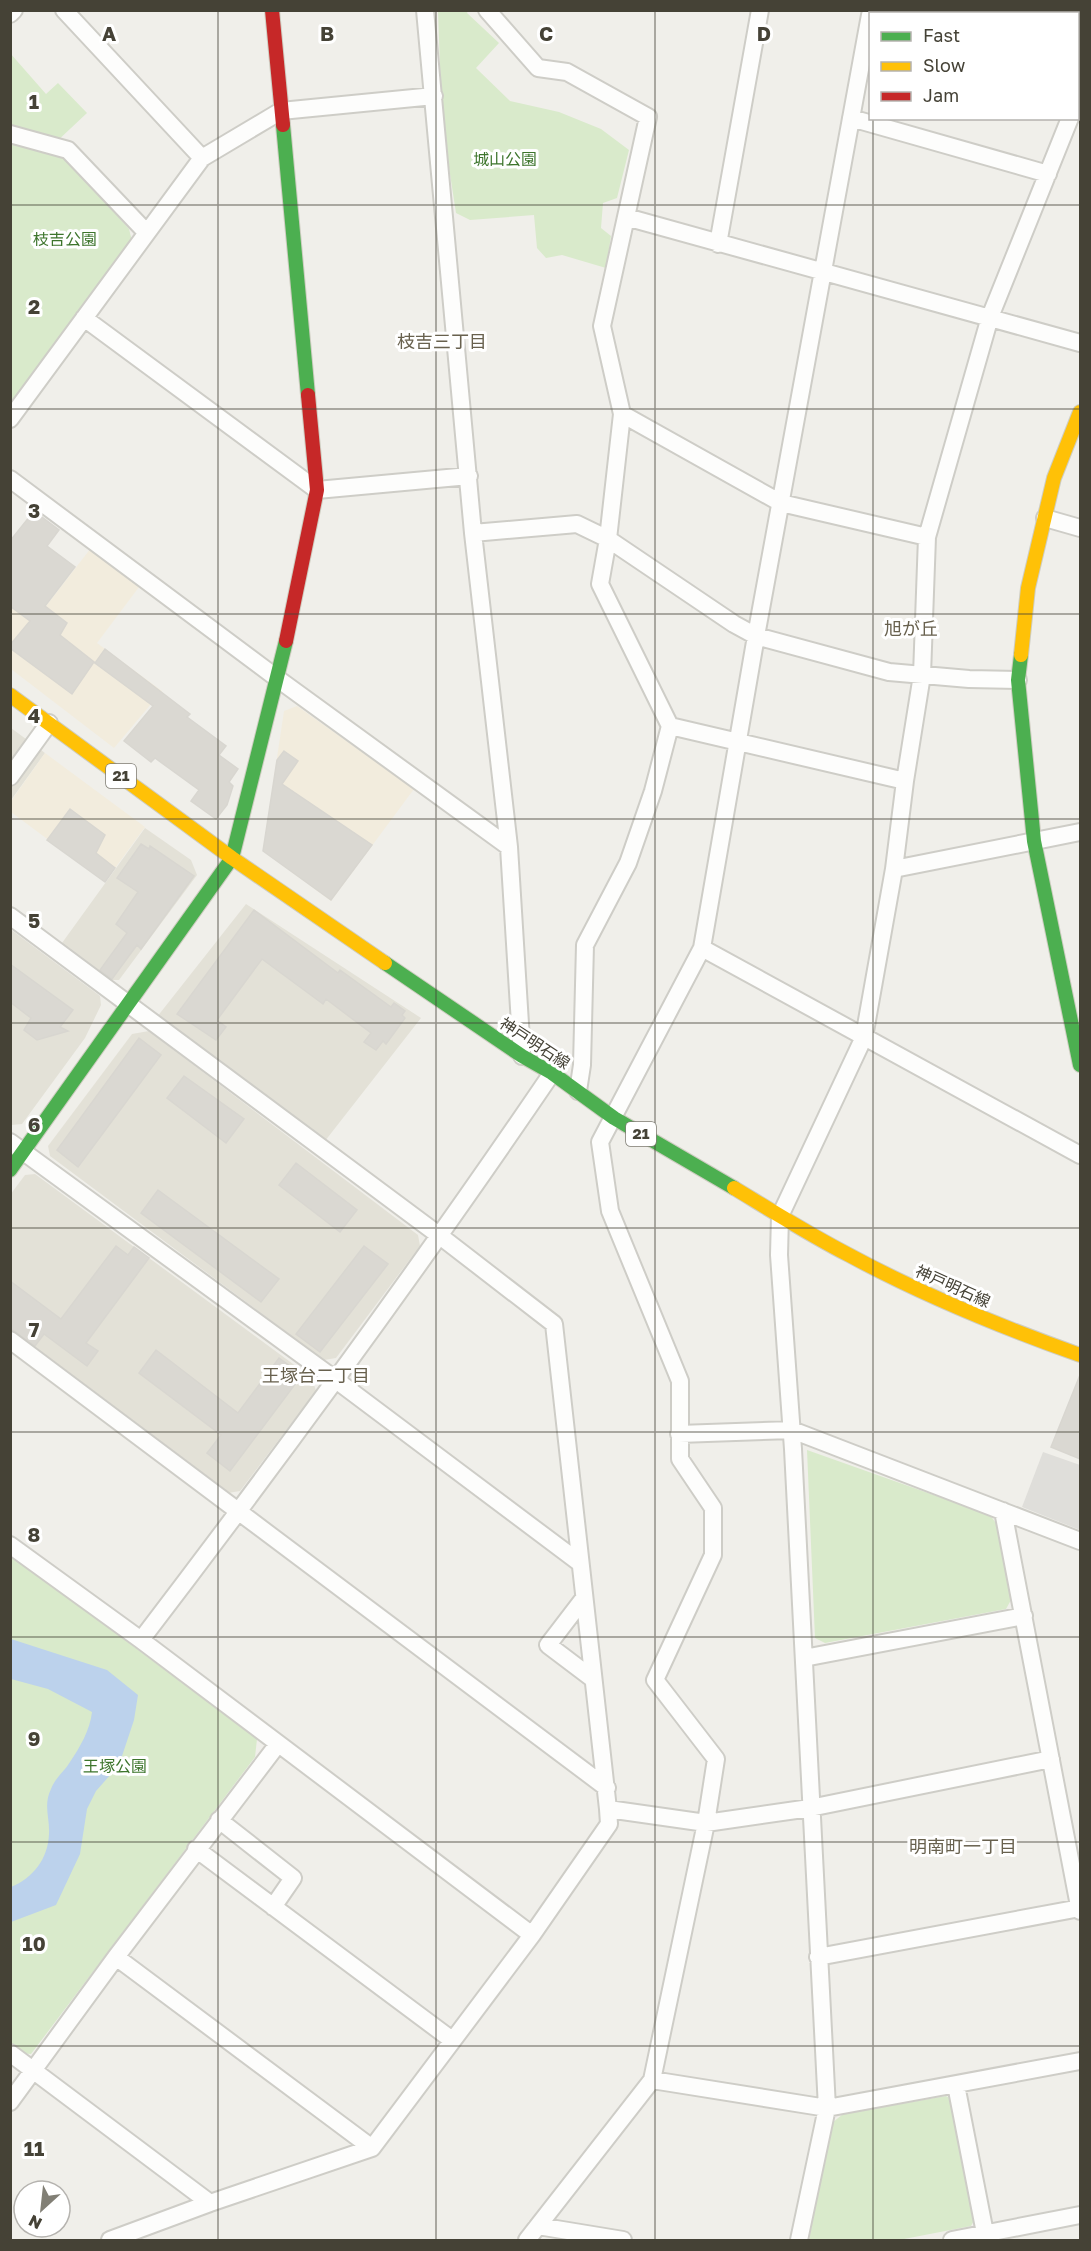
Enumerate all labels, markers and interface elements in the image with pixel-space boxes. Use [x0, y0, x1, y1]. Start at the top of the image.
legend [869, 12, 1079, 120]
text: A [102, 21, 116, 45]
text: B [320, 21, 334, 45]
text: C [539, 21, 553, 45]
text: D [757, 21, 771, 45]
text: Fast [923, 24, 960, 46]
text: Slow [923, 54, 966, 76]
text: Jam [923, 84, 959, 106]
text: 1 [29, 89, 39, 113]
park label: 城山公園 [473, 149, 537, 169]
park label: 枝吉公園 [33, 229, 97, 249]
text: 2 [28, 294, 40, 318]
district label: 枝吉三丁目 [397, 330, 487, 352]
text: 3 [28, 498, 40, 522]
district label: 旭が丘 [884, 617, 938, 639]
text: 4 [28, 703, 40, 727]
road number: 21 [106, 764, 136, 788]
text: 5 [28, 908, 40, 932]
street label: 神戸明石線 [496, 1013, 574, 1073]
text: 6 [28, 1112, 40, 1136]
road number: 21 [626, 1122, 656, 1146]
street label: 神戸明石線 [912, 1261, 994, 1311]
text: 7 [29, 1317, 40, 1341]
district label: 王塚台二丁目 [262, 1364, 370, 1386]
text: 8 [28, 1522, 40, 1546]
text: 9 [28, 1726, 40, 1750]
park label: 王塚公園 [83, 1756, 147, 1776]
district label: 明南町一丁目 [909, 1835, 1017, 1857]
text: 10 [22, 1931, 46, 1955]
text: 11 [24, 2136, 44, 2160]
north arrow [12, 2179, 72, 2239]
text: N [25, 2211, 45, 2234]

